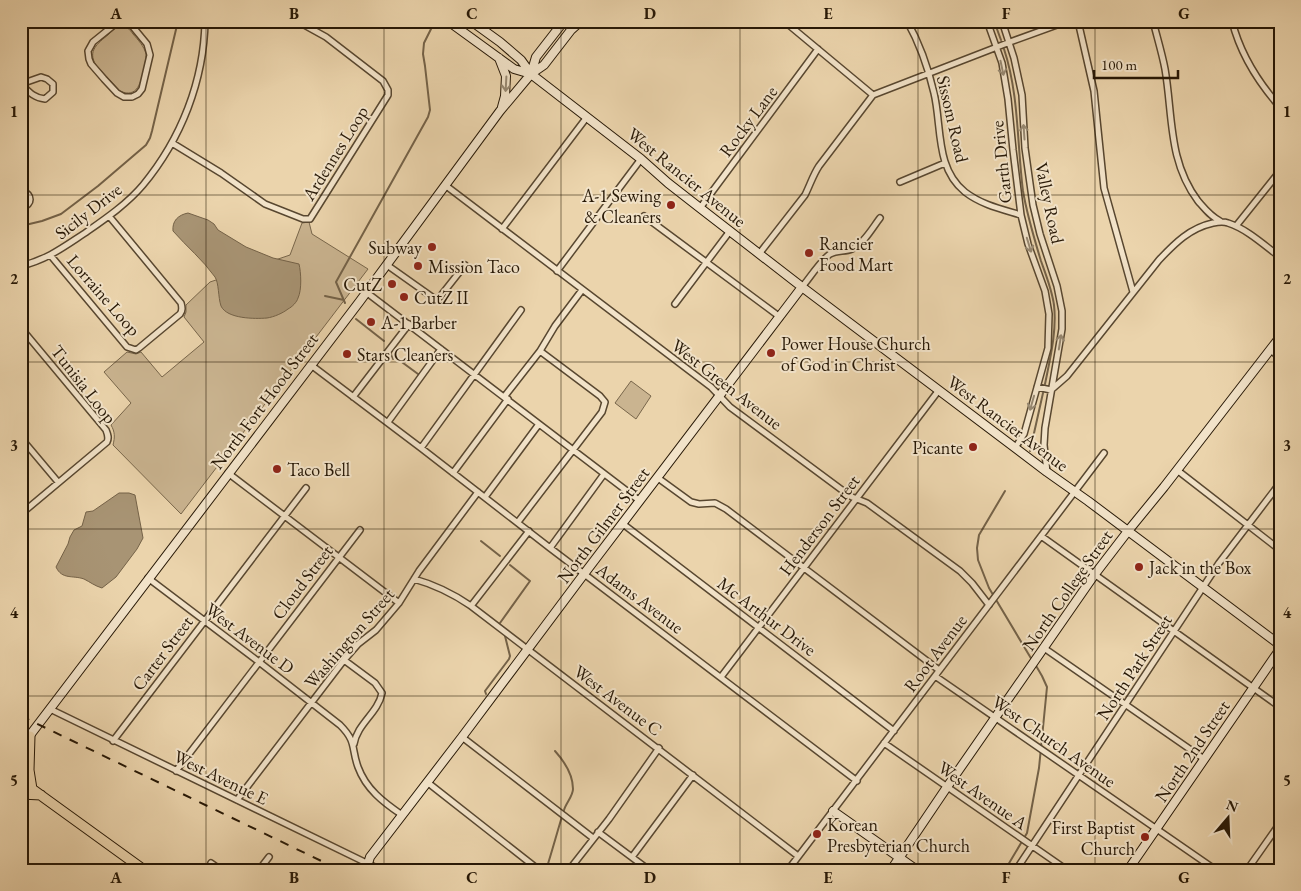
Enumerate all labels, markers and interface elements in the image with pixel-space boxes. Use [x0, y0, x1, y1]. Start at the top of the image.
text: A [109, 3, 122, 24]
text: B [289, 3, 299, 24]
text: C [466, 3, 478, 24]
text: D [644, 3, 656, 24]
text: E [823, 3, 833, 24]
text: F [1002, 3, 1011, 24]
text: G [1178, 3, 1190, 24]
scale bar [1094, 48, 1177, 80]
text: 100 m [1101, 55, 1138, 74]
one-way arrow [998, 59, 1008, 75]
street label: Sissom Road [932, 73, 974, 166]
one-way arrow [501, 76, 510, 92]
street label: Rocky Lane [714, 81, 782, 161]
text: 1 [10, 101, 18, 122]
street label: Ardennes Loop [296, 101, 373, 206]
text: 1 [1283, 101, 1291, 122]
street label: Garth Drive [985, 119, 1017, 205]
street label: West Rancier Avenue [623, 122, 751, 232]
one-way arrow [1020, 124, 1029, 140]
street label: Valley Road [1030, 160, 1070, 247]
street label: Sicily Drive [50, 178, 126, 244]
place label: A-1 Sewing & Cleaners [581, 184, 661, 228]
marker: A-1 Sewing & Cleaners [665, 199, 677, 211]
place label: Rancier Food Mart [819, 232, 893, 276]
place label: Subway [368, 236, 422, 259]
one-way arrow [1025, 237, 1035, 253]
marker: Subway [426, 241, 438, 253]
marker: Rancier Food Mart [803, 247, 815, 259]
street label: Lorraine Loop [62, 249, 146, 341]
place label: Mission Taco [428, 255, 520, 278]
marker: Mission Taco [412, 260, 424, 272]
text: 2 [10, 268, 19, 289]
text: 2 [1283, 268, 1292, 289]
place label: CutZ [343, 273, 382, 296]
marker: CutZ [386, 278, 398, 290]
place label: CutZ II [414, 286, 469, 309]
marker: CutZ II [398, 291, 410, 303]
place label: A-1 Barber [380, 311, 457, 334]
marker: A-1 Barber [365, 316, 377, 328]
street label: North Fort Hood Street [205, 328, 323, 474]
place label: Power House Church of God in Christ [781, 332, 931, 376]
street label: West Green Avenue [667, 334, 787, 434]
one-way arrow [1055, 335, 1065, 351]
street label: Tunisia Loop [46, 340, 122, 428]
place label: Stars Cleaners [357, 343, 453, 366]
marker: Power House Church of God in Christ [765, 347, 777, 359]
marker: Stars Cleaners [341, 348, 353, 360]
street label: West Rancier Avenue [943, 370, 1073, 476]
one-way arrow [1027, 394, 1037, 410]
text: 3 [10, 435, 18, 456]
text: 3 [1283, 435, 1291, 456]
place label: Picante [912, 436, 963, 459]
marker: Picante [967, 441, 979, 453]
place label: Taco Bell [287, 458, 350, 481]
street label: North Gilmer Street [552, 462, 654, 588]
marker: Taco Bell [271, 463, 283, 475]
street label: Henderson Street [774, 470, 865, 580]
street label: North College Street [1017, 525, 1118, 655]
street label: Cloud Street [266, 540, 338, 624]
place label: Jack in the Box [1147, 556, 1252, 579]
street label: Adams Avenue [591, 557, 688, 638]
marker: Jack in the Box [1133, 561, 1145, 573]
street label: Mc Arthur Drive [713, 571, 821, 661]
street label: Washington Street [299, 583, 399, 693]
street label: West Avenue D [201, 597, 299, 679]
text: 4 [10, 602, 19, 623]
text: 4 [1283, 602, 1292, 623]
street label: North Park Street [1091, 609, 1177, 724]
street label: Root Avenue [898, 610, 972, 696]
street label: Carter Street [126, 611, 198, 695]
street label: West Avenue C [569, 659, 667, 741]
street label: West Church Avenue [988, 690, 1120, 792]
street label: North 2nd Street [1150, 696, 1234, 806]
street label: West Avenue E [170, 744, 272, 810]
street label: West Avenue A [934, 756, 1033, 835]
text: 5 [10, 770, 18, 791]
text: 5 [1283, 770, 1291, 791]
north arrow [1204, 794, 1254, 844]
place label: Korean Presbyterian Church [827, 813, 970, 857]
place label: First Baptist Church [1052, 816, 1135, 860]
marker: Korean Presbyterian Church [811, 828, 823, 840]
marker: First Baptist Church [1139, 831, 1151, 843]
text: A [109, 867, 122, 888]
text: B [289, 867, 299, 888]
text: C [466, 867, 478, 888]
text: D [644, 867, 656, 888]
text: E [823, 867, 833, 888]
text: F [1002, 867, 1011, 888]
text: G [1178, 867, 1190, 888]

